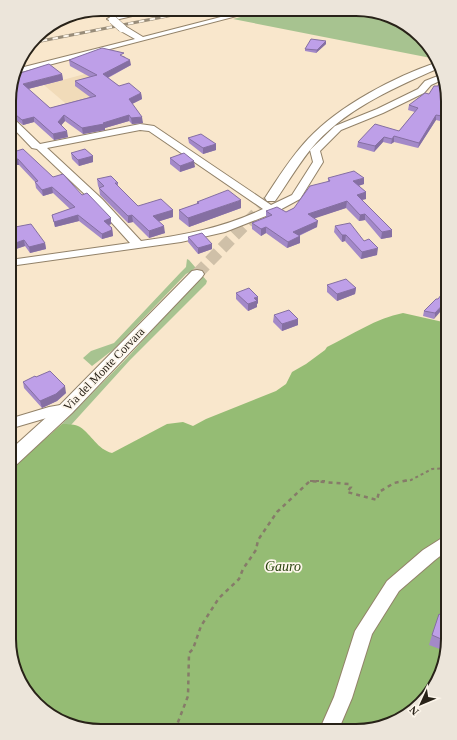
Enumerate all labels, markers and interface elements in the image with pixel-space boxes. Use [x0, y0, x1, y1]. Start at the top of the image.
street label: Via del Monte Corvara [61, 324, 148, 414]
park label: Gauro [265, 559, 301, 574]
north arrow [401, 684, 441, 724]
text: N [407, 704, 421, 718]

